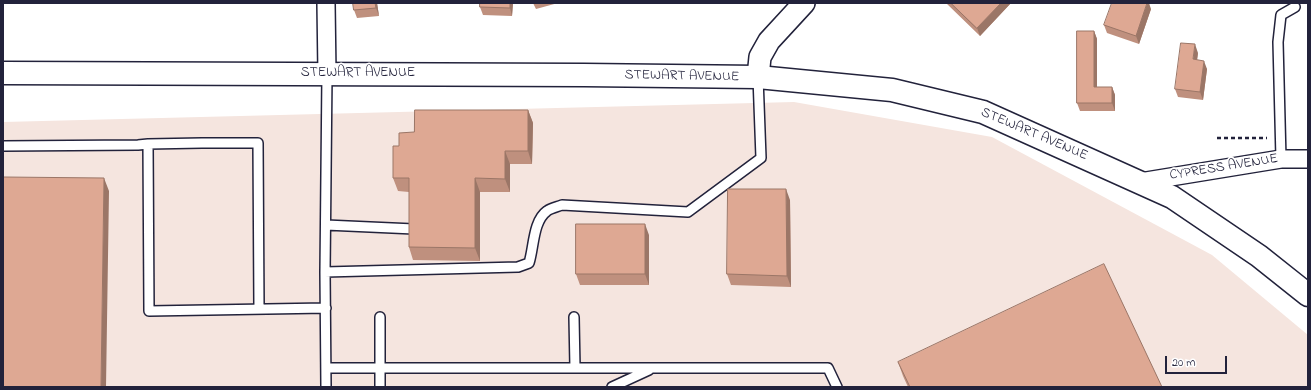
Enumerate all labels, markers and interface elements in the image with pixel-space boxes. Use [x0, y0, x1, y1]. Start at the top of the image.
street label: STEWART AVENUE [301, 66, 415, 82]
street label: STEWART AVENUE [625, 68, 739, 86]
street label: STEWART AVENUE [978, 105, 1090, 165]
street label: CYPRESS AVENUE [1169, 151, 1279, 185]
scale bar [1167, 348, 1229, 374]
text: 20 m [1172, 354, 1195, 372]

